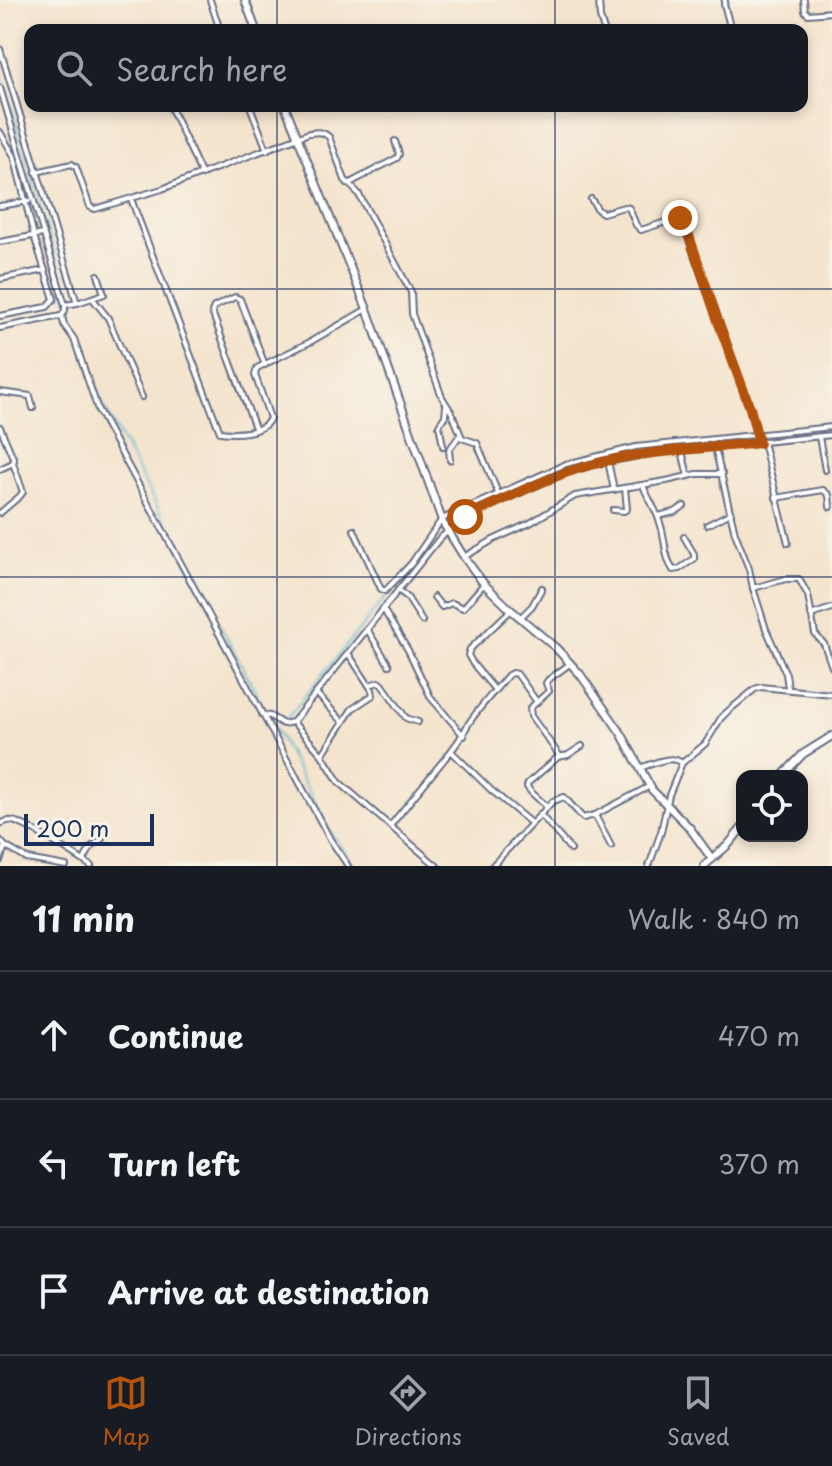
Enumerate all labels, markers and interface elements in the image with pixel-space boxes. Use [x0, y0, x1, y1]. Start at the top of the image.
search box [24, 24, 808, 112]
icon: search [52, 46, 96, 90]
text: Search here [116, 46, 288, 91]
route end [662, 200, 698, 236]
route start [447, 499, 483, 535]
map controls [736, 770, 808, 842]
button: locate [736, 770, 808, 842]
scale bar [24, 810, 154, 846]
text: 200 m [36, 811, 109, 844]
text: 11 min [32, 892, 135, 944]
text: Walk · 840 m [628, 899, 800, 938]
icon: ahead [32, 1013, 76, 1057]
text: Continue [108, 1013, 243, 1058]
text: 470 m [718, 1016, 800, 1055]
icon: left [32, 1141, 76, 1185]
text: Turn left [108, 1141, 240, 1186]
text: 370 m [718, 1144, 800, 1183]
icon: arrive [32, 1269, 76, 1313]
text: Arrive at destination [108, 1269, 430, 1314]
tab: Map [103, 1371, 150, 1452]
tab: Directions [355, 1371, 462, 1452]
tab: Saved [667, 1371, 729, 1452]

